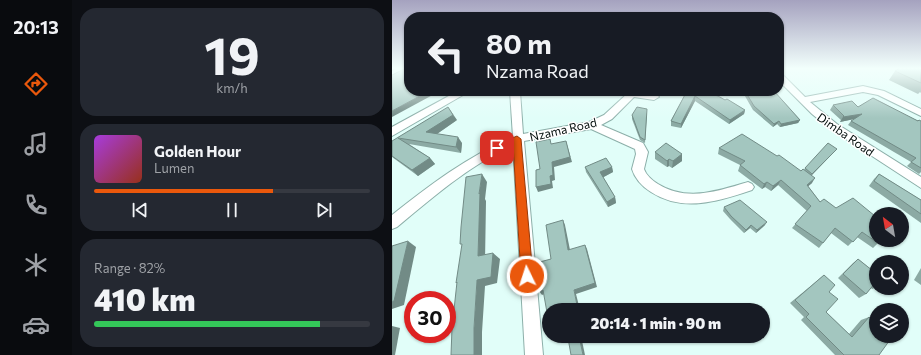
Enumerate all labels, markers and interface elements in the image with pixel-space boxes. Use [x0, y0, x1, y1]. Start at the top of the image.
text: 20:13 [13, 16, 59, 38]
text: 19 [204, 22, 260, 86]
text: 80 m [486, 26, 552, 60]
icon: left [420, 28, 472, 80]
text: Nzama Road [486, 60, 589, 82]
icon: directions [22, 70, 50, 98]
text: km/h [216, 80, 248, 96]
street label: Dimba Road [815, 109, 877, 159]
street label: Nzama Road [528, 114, 598, 144]
icon: music [22, 130, 50, 158]
pin [480, 131, 514, 165]
icon: arrive [486, 137, 508, 159]
text: Golden Hour [154, 142, 241, 160]
text: Lumen [154, 160, 194, 176]
icon: phone [22, 191, 50, 219]
icon: previous [129, 199, 151, 221]
icon: pause [221, 199, 243, 221]
icon: next [313, 199, 335, 221]
north arrow [869, 207, 909, 247]
map controls [869, 207, 909, 343]
icon: climate [22, 251, 50, 279]
position arrow [506, 255, 548, 297]
button: search [869, 255, 909, 295]
text: Range · 82% [94, 260, 165, 276]
text: 410 km [94, 280, 196, 317]
speed limit sign: 30 [404, 291, 456, 343]
button: layers [869, 303, 909, 343]
icon: car [22, 311, 50, 339]
text: 20:14 · 1 min · 90 m [591, 314, 721, 332]

